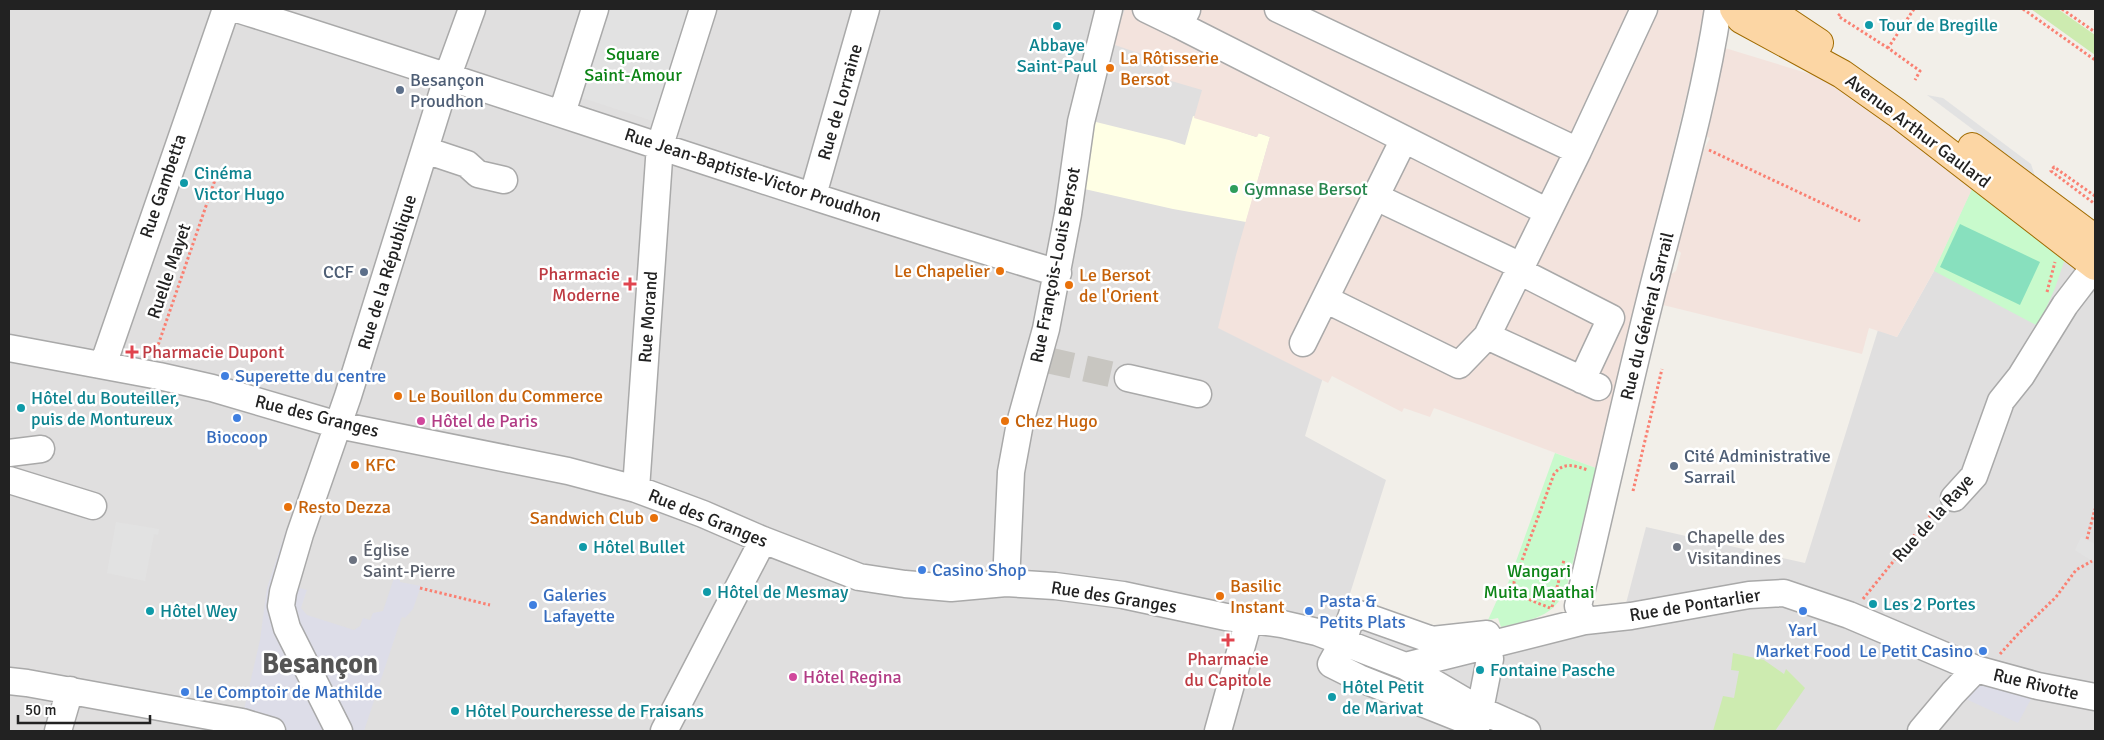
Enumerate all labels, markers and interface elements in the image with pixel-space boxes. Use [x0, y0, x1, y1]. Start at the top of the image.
place label: Tour de Bregille [1879, 14, 1998, 36]
marker: Tour de Bregille [1863, 19, 1875, 31]
marker: Abbaye Saint-Paul [1051, 20, 1063, 32]
place label: Abbaye Saint-Paul [1017, 34, 1097, 77]
street label: Rue de Lorraine [813, 41, 867, 163]
park label: Square Saint-Amour [584, 43, 682, 86]
place label: La Rôtisserie Bersot [1120, 47, 1219, 90]
marker: La Rôtisserie Bersot [1104, 62, 1116, 74]
place label: Besançon Proudhon [410, 69, 484, 112]
street label: Avenue Arthur Gaulard [1841, 69, 1995, 193]
marker: Besançon Proudhon [394, 84, 406, 96]
street label: Rue Jean-Baptiste-Victor Proudhon [622, 123, 884, 227]
street label: Rue Gambetta [135, 131, 191, 241]
place label: Cinéma Victor Hugo [194, 162, 285, 205]
street label: Rue François-Louis Bersot [1025, 165, 1085, 365]
marker: Cinéma Victor Hugo [178, 177, 190, 189]
place label: Gymnase Bersot [1244, 178, 1368, 200]
marker: Gymnase Bersot [1228, 183, 1240, 195]
street label: Rue de la République [353, 192, 421, 352]
street label: Ruelle Mayet [142, 220, 196, 322]
street label: Rue du Général Sarrail [1615, 230, 1679, 402]
place label: Le Chapelier [894, 260, 990, 282]
place label: CCF [323, 261, 354, 283]
place label: Pharmacie Moderne [538, 263, 620, 306]
place label: Le Bersot de l'Orient [1079, 264, 1159, 307]
marker: Le Chapelier [994, 265, 1006, 277]
marker: CCF [358, 266, 370, 278]
street label: Rue Morand [634, 270, 662, 364]
marker: Pharmacie Moderne [624, 278, 636, 290]
marker: Le Bersot de l'Orient [1063, 279, 1075, 291]
place label: Pharmacie Dupont [142, 341, 284, 363]
marker: Pharmacie Dupont [126, 346, 138, 358]
place label: Superette du centre [235, 365, 386, 387]
marker: Superette du centre [219, 370, 231, 382]
place label: Le Bouillon du Commerce [408, 385, 603, 407]
place label: Hôtel du Bouteiller, puis de Montureux [31, 387, 180, 430]
street label: Rue des Granges [253, 390, 381, 442]
marker: Le Bouillon du Commerce [392, 390, 404, 402]
marker: Hôtel du Bouteiller, puis de Montureux [15, 402, 27, 414]
place label: Hôtel de Paris [431, 410, 538, 432]
place label: Chez Hugo [1015, 410, 1098, 432]
marker: Biocoop [231, 412, 243, 424]
marker: Hôtel de Paris [415, 415, 427, 427]
marker: Chez Hugo [999, 415, 1011, 427]
place label: Biocoop [206, 426, 268, 448]
place label: Cité Administrative Sarrail [1684, 445, 1831, 488]
place label: KFC [365, 454, 396, 476]
marker: KFC [349, 459, 361, 471]
marker: Cité Administrative Sarrail [1668, 460, 1680, 472]
street label: Rue de la Raye [1888, 469, 1978, 567]
street label: Rue des Granges [645, 484, 771, 552]
place label: Resto Dezza [298, 496, 391, 518]
marker: Resto Dezza [282, 501, 294, 513]
place label: Sandwich Club [530, 507, 644, 529]
marker: Sandwich Club [648, 512, 660, 524]
place label: Chapelle des Visitandines [1687, 526, 1785, 569]
place label: Hôtel Bullet [593, 536, 685, 558]
place label: Église Saint-Pierre [363, 539, 455, 582]
marker: Hôtel Bullet [577, 541, 589, 553]
marker: Chapelle des Visitandines [1671, 541, 1683, 553]
marker: Église Saint-Pierre [347, 554, 359, 566]
place label: Casino Shop [932, 559, 1027, 581]
park label: Wangari Muita Maathai [1483, 560, 1595, 603]
marker: Casino Shop [916, 564, 928, 576]
place label: Basilic Instant [1230, 575, 1285, 618]
street label: Rue des Granges [1050, 576, 1179, 618]
place label: Hôtel de Mesmay [717, 581, 849, 603]
place label: Galeries Lafayette [543, 584, 615, 627]
street label: Rue de Pontarlier [1628, 584, 1762, 626]
marker: Hôtel de Mesmay [701, 586, 713, 598]
marker: Basilic Instant [1214, 590, 1226, 602]
place label: Pasta & Petits Plats [1319, 590, 1406, 633]
place label: Les 2 Portes [1883, 593, 1976, 615]
marker: Les 2 Portes [1867, 598, 1879, 610]
marker: Galeries Lafayette [527, 599, 539, 611]
place label: Hôtel Wey [160, 600, 238, 622]
marker: Hôtel Wey [144, 605, 156, 617]
marker: Pasta & Petits Plats [1303, 605, 1315, 617]
marker: Yarl Market Food [1797, 605, 1809, 617]
place label: Yarl Market Food [1755, 619, 1851, 662]
marker: Pharmacie du Capitole [1222, 634, 1234, 646]
place label: Le Petit Casino [1859, 640, 1973, 662]
marker: Le Petit Casino [1977, 645, 1989, 657]
district label: Besançon [262, 647, 378, 681]
place label: Pharmacie du Capitole [1184, 648, 1272, 691]
place label: Fontaine Pasche [1490, 659, 1615, 681]
street label: Rue Rivotte [1991, 663, 2081, 705]
marker: Fontaine Pasche [1474, 664, 1486, 676]
place label: Hôtel Regina [803, 666, 902, 688]
marker: Hôtel Regina [787, 671, 799, 683]
place label: Hôtel Petit de Marivat [1342, 676, 1424, 719]
place label: Le Comptoir de Mathilde [195, 681, 383, 703]
marker: Le Comptoir de Mathilde [179, 686, 191, 698]
marker: Hôtel Petit de Marivat [1326, 691, 1338, 703]
scale bar [18, 692, 150, 724]
place label: Hôtel Pourcheresse de Fraisans [465, 700, 704, 722]
text: 50 m [25, 701, 56, 719]
marker: Hôtel Pourcheresse de Fraisans [449, 705, 461, 717]

